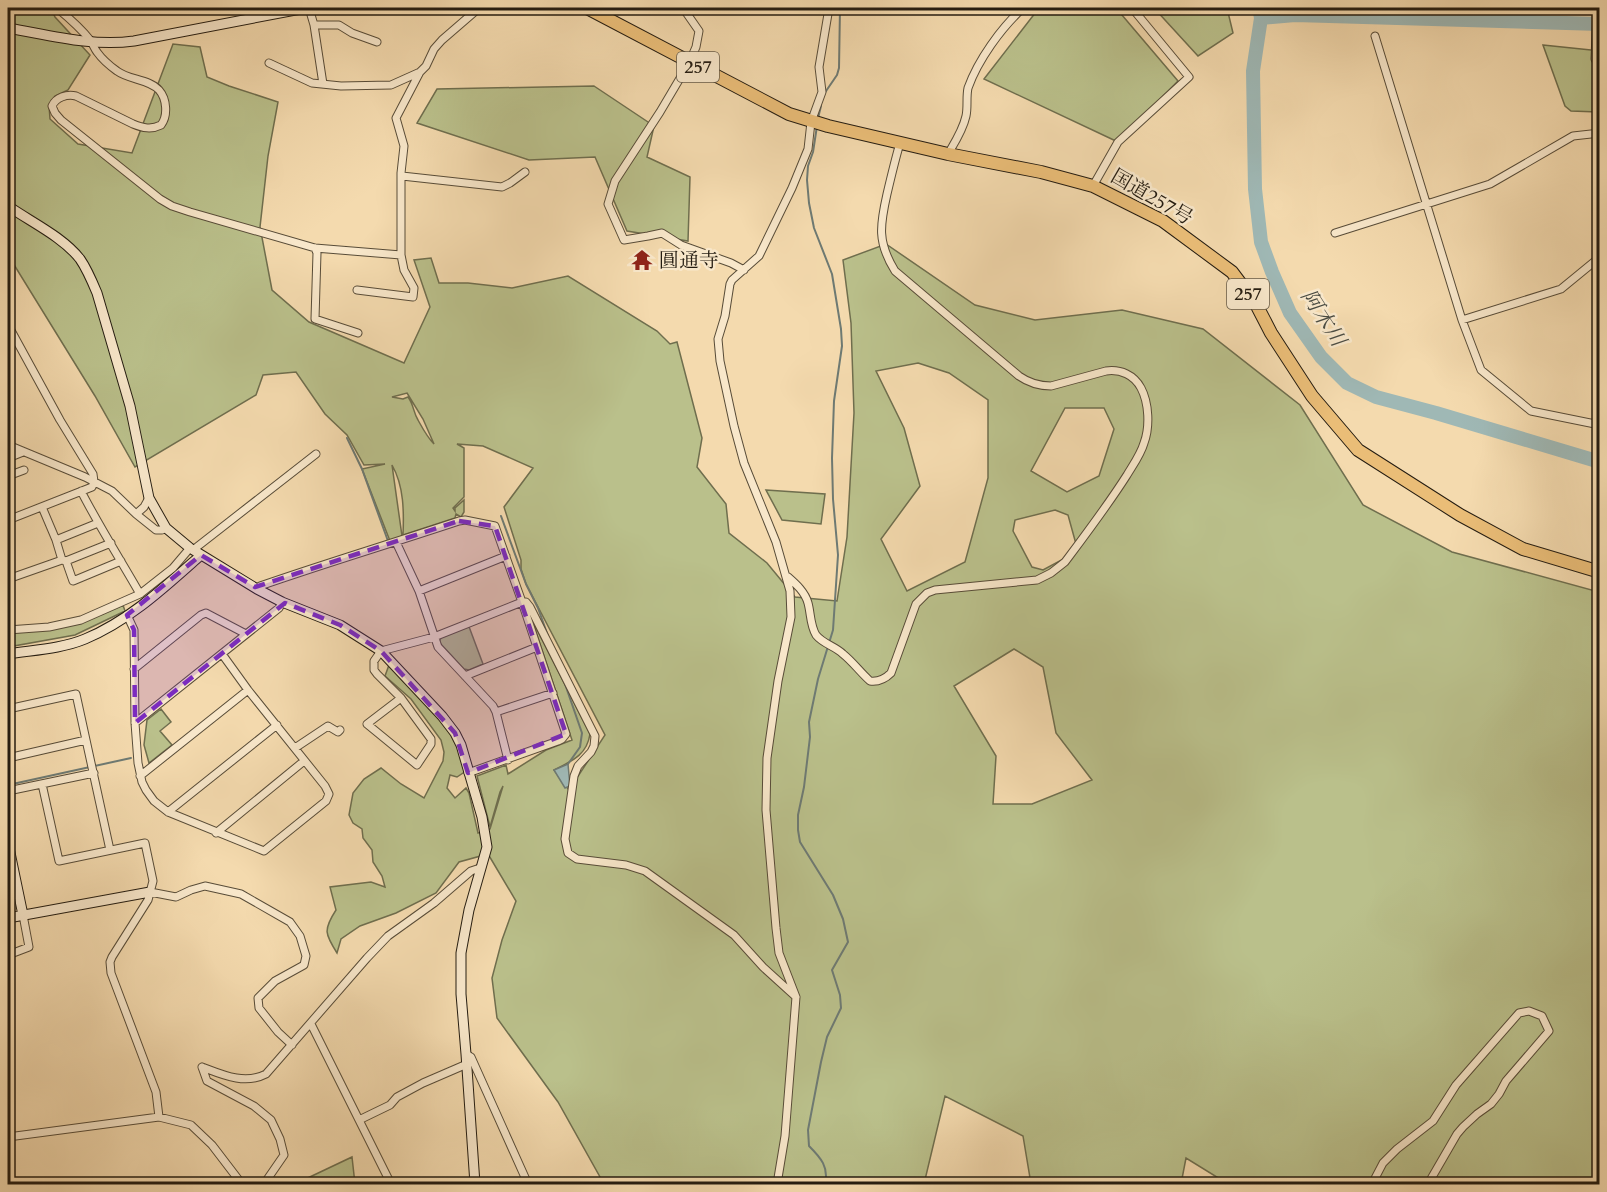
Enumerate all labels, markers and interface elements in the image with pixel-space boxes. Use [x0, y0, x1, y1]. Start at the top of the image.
road number: 257 [677, 52, 719, 82]
street label: 国道257号 [1106, 163, 1198, 231]
place label: 圓通寺 [659, 247, 719, 274]
temple icon: 圓通寺 [630, 248, 654, 272]
road number: 257 [1227, 279, 1269, 309]
water label: 阿木川 [1294, 284, 1353, 354]

